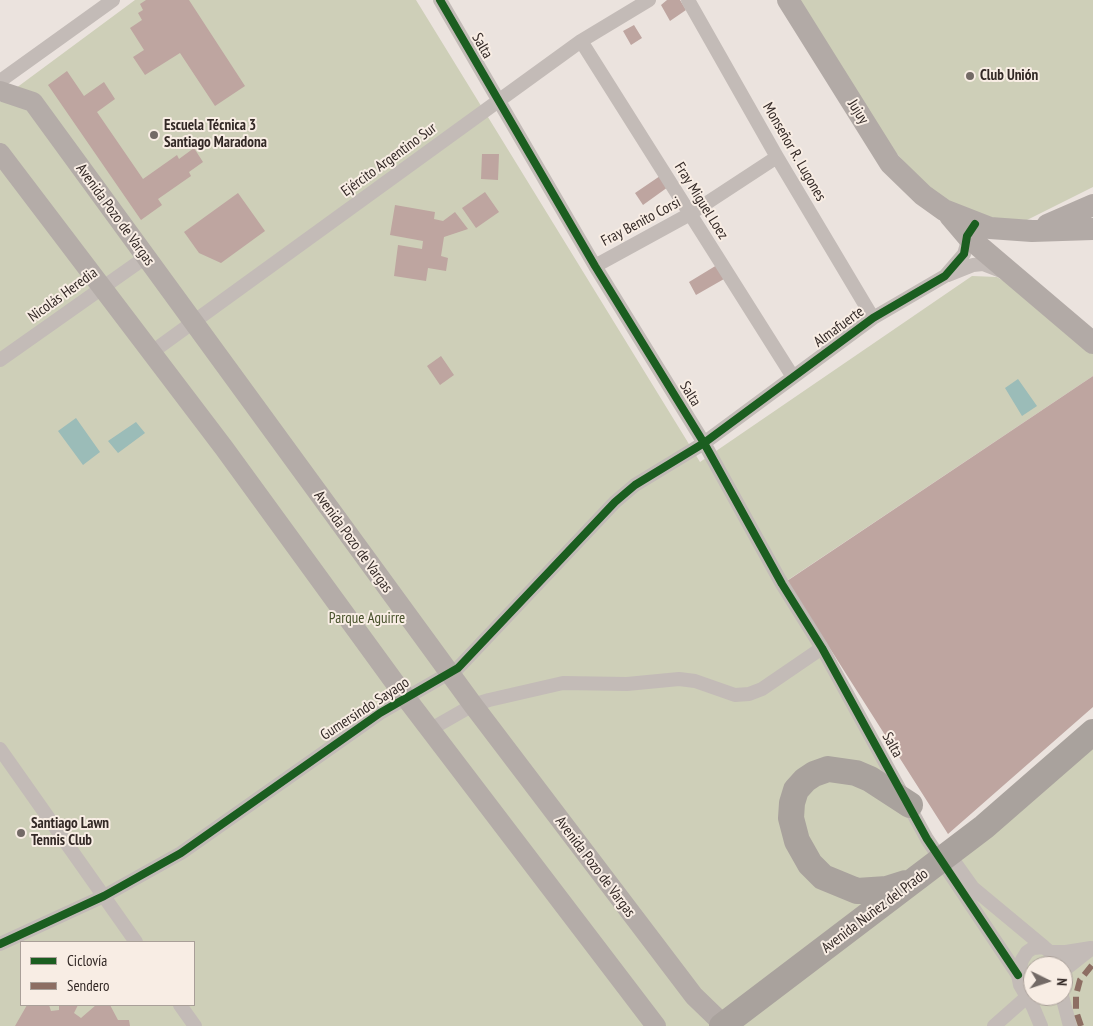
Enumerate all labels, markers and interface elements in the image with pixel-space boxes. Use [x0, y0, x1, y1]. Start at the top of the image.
street label: Salta [468, 30, 496, 62]
place label: Club Unión [980, 67, 1038, 85]
marker: Club Unión [964, 70, 976, 82]
street label: Jujuy [844, 96, 872, 128]
street label: Monseñor R. Lugones [759, 100, 829, 204]
place label: Escuela Técnica 3 Santiago Maradona [164, 117, 267, 152]
street label: Ejército Argentino Sur [338, 119, 440, 201]
marker: Escuela Técnica 3 Santiago Maradona [148, 129, 160, 141]
street label: Fray Miguel Loez [670, 159, 732, 243]
street label: Avenida Pozo de Vargas [72, 161, 158, 269]
street label: Fray Benito Corsi [598, 194, 684, 250]
street label: Nicolás Heredia [25, 264, 101, 326]
street label: Almafuerte [810, 303, 868, 351]
street label: Salta [675, 378, 705, 410]
street label: Avenida Pozo de Vargas [310, 488, 396, 596]
park label: Parque Aguirre [329, 610, 405, 628]
street label: Gumersindo Sayago [317, 674, 413, 744]
street label: Salta [878, 729, 906, 761]
street label: Avenida Pozo de Vargas [551, 813, 639, 921]
place label: Santiago Lawn Tennis Club [31, 815, 109, 850]
marker: Santiago Lawn Tennis Club [15, 827, 27, 839]
street label: Avenida Nuñez del Prado [818, 865, 932, 957]
legend [20, 941, 195, 1006]
text: Ciclovía [67, 951, 107, 970]
north arrow [1023, 956, 1073, 1006]
text: Sendero [67, 976, 109, 995]
text: N [1053, 978, 1071, 986]

